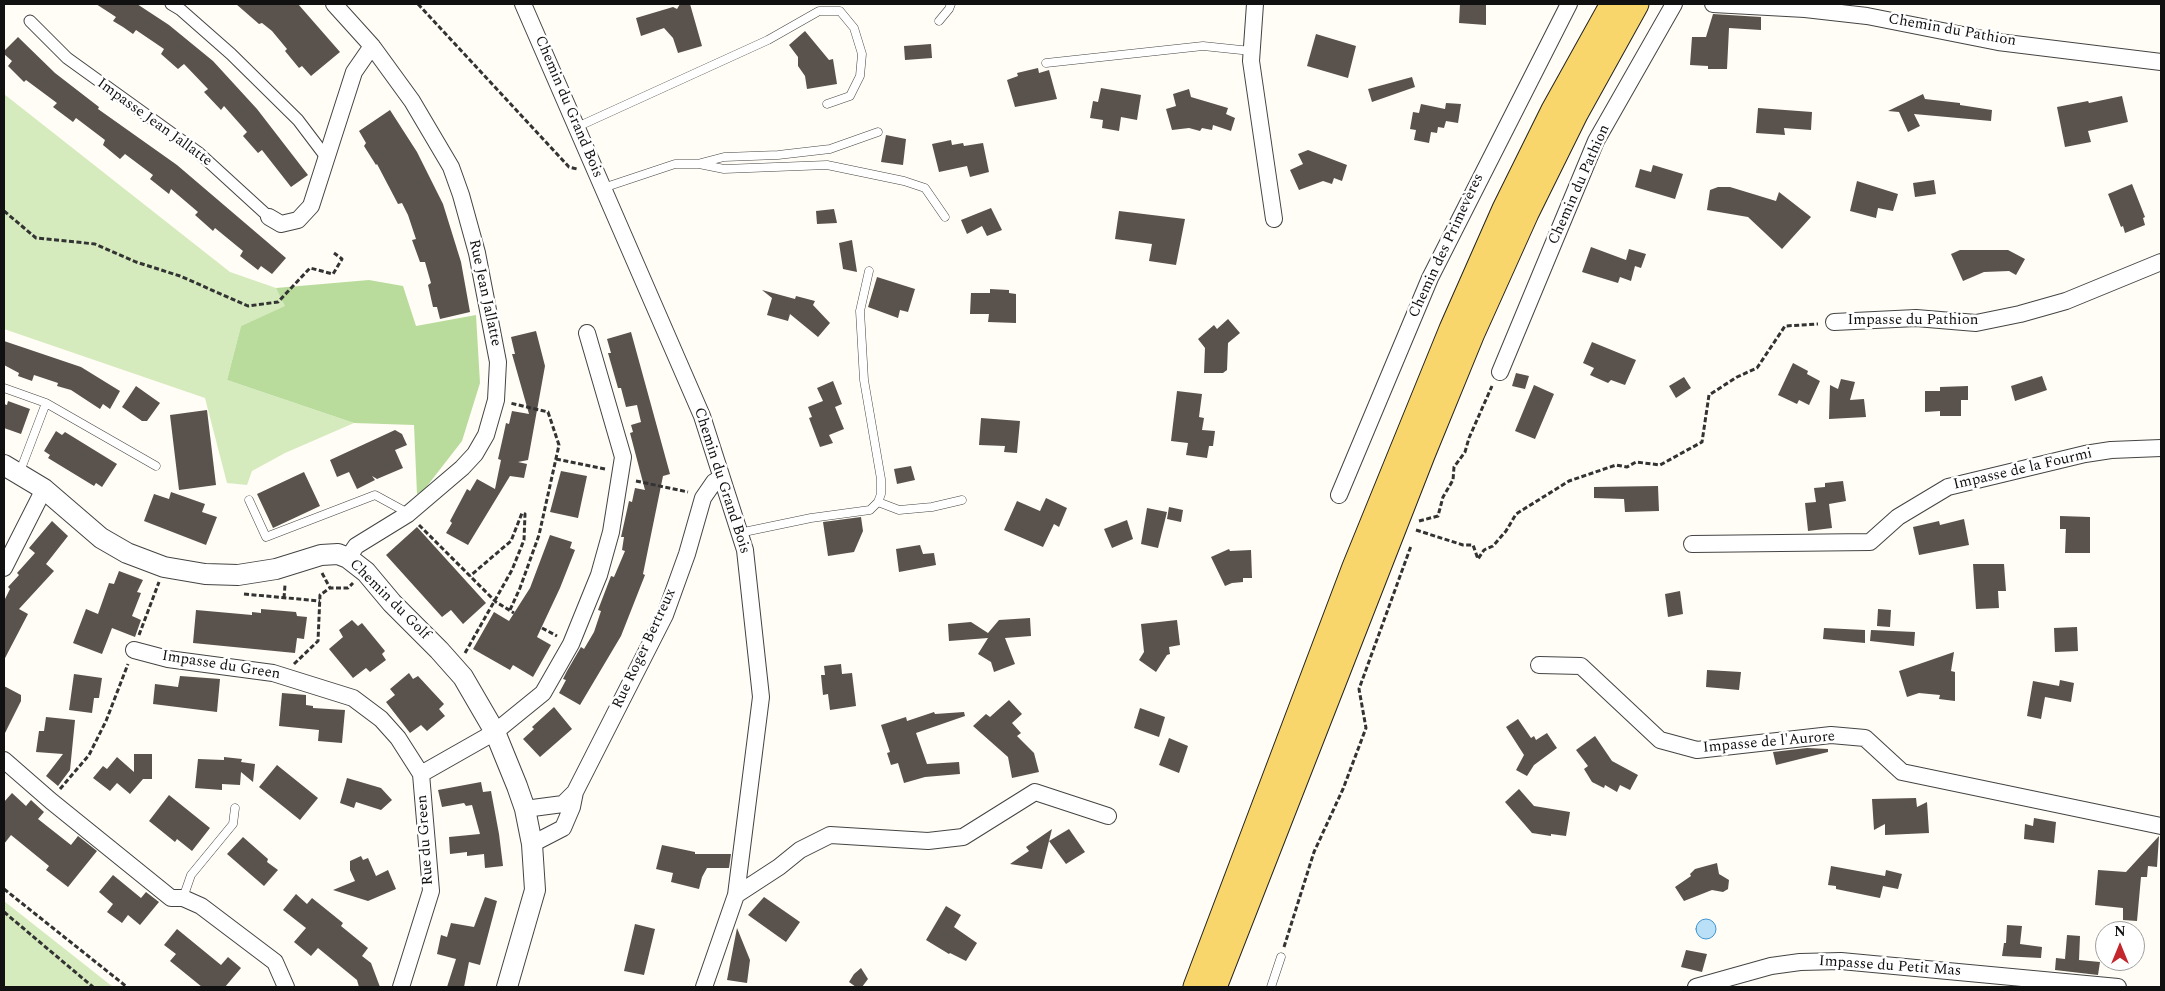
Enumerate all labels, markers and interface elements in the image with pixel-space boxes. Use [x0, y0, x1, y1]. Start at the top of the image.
street label: Chemin du Pathion [1887, 11, 2017, 51]
street label: Chemin du Grand Bois [530, 33, 606, 181]
street label: Impasse Jean Jallatte [93, 75, 215, 171]
street label: Chemin du Pathion [1545, 122, 1615, 248]
street label: Chemin des Primevères [1406, 171, 1488, 321]
street label: Rue Jean Jallatte [464, 238, 504, 348]
street label: Impasse du Pathion [1847, 312, 1979, 330]
street label: Chemin du Grand Bois [689, 406, 753, 556]
street label: Impasse de la Fourmi [1952, 445, 2094, 495]
street label: Chemin du Golf [345, 556, 433, 644]
street label: Rue Roger Bertreux [609, 586, 681, 712]
street label: Impasse du Green [160, 648, 282, 684]
street label: Impasse de l'Aurore [1702, 728, 1836, 758]
street label: Rue du Green [414, 794, 438, 886]
north arrow [2095, 921, 2145, 971]
text: N [2114, 921, 2126, 942]
street label: Impasse du Petit Mas [1818, 953, 1962, 981]

